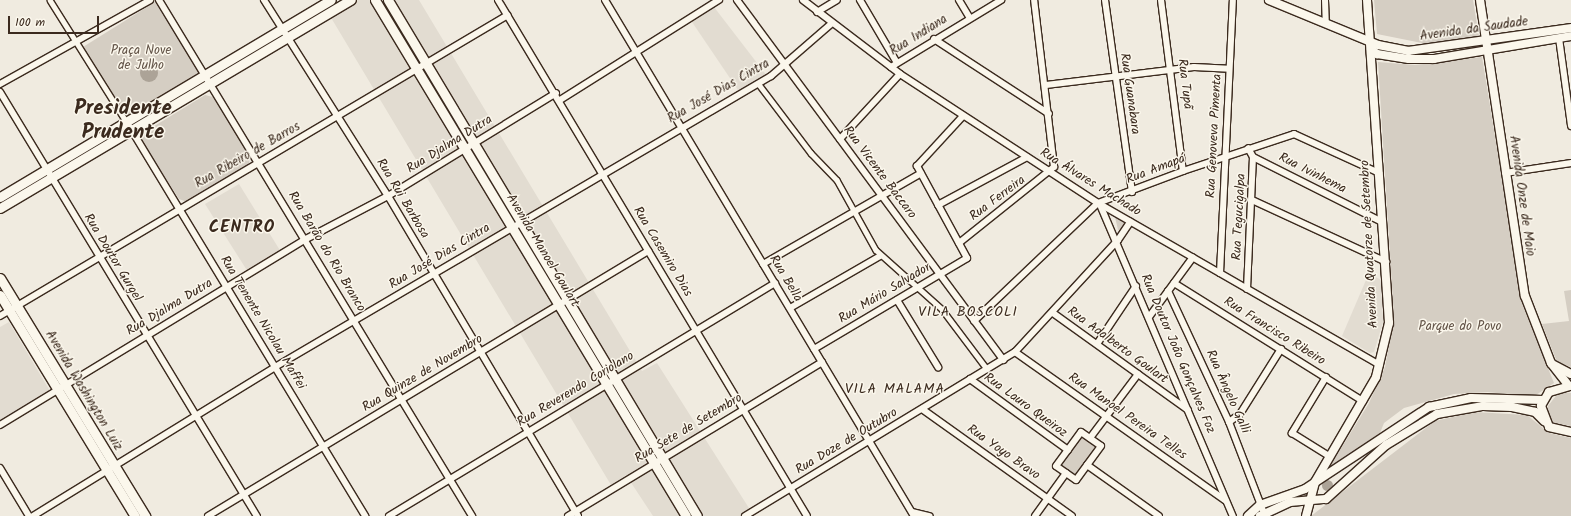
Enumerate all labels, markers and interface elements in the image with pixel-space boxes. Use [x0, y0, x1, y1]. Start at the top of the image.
scale bar [10, 8, 101, 34]
street label: Rua Indiana [887, 12, 951, 60]
text: 100 m [15, 13, 45, 32]
street label: Avenida da Saudade [1419, 15, 1529, 45]
park label: Praça Nove de Julho [111, 44, 171, 75]
street label: Rua Guanabara [1116, 52, 1142, 136]
street label: Rua José Dias Cintra [665, 56, 773, 128]
street label: Rua Tupã [1173, 58, 1195, 110]
street label: Rua Genoveva Pimenta [1204, 74, 1226, 198]
district label: Presidente Prudente [74, 96, 172, 146]
street label: Rua Djalma Dutra [404, 112, 496, 178]
street label: Rua Ribeiro de Barros [193, 120, 303, 192]
street label: Rua Vicente Baccaro [839, 124, 919, 222]
street label: Avenida Onze de Maio [1505, 135, 1537, 257]
street label: Rua Álvares Machado [1037, 146, 1143, 220]
street label: Rua Ivinhema [1276, 150, 1348, 198]
street label: Rua Amapá [1124, 152, 1188, 188]
street label: Rua Rui Barbosa [372, 156, 432, 242]
street label: Avenida Quatorze de Setembro [1358, 160, 1382, 328]
street label: Rua Ferreira [967, 173, 1029, 225]
street label: Rua Tegucigalpa [1230, 173, 1250, 261]
street label: Rua Barão do Rio Branco [284, 189, 368, 315]
street label: Avenida Manoel Goulart [502, 192, 582, 310]
street label: Rua Casemiro Dias [629, 204, 695, 300]
street label: Rua Doutor Gurgel [80, 211, 144, 305]
district label: CENTRO [209, 218, 275, 238]
street label: Rua José Dias Cintra [387, 221, 493, 293]
street label: Rua Tenente Nicolau Maffei [216, 253, 308, 393]
street label: Rua Bella [765, 253, 805, 305]
street label: Rua Mário Salvador [836, 260, 934, 328]
street label: Rua Doutor João Gonçalves Foz [1136, 272, 1218, 436]
street label: Rua Djalma Dutra [124, 276, 216, 340]
street label: Rua Francisco Ribeiro [1220, 294, 1328, 370]
district label: VILA BOSCOLI [918, 304, 1018, 320]
street label: Rua Adalberto Goulart [1064, 304, 1170, 388]
park label: Parque do Povo [1419, 319, 1501, 335]
street label: Avenida Washington Luiz [41, 328, 125, 454]
street label: Rua Quinze de Novembro [360, 332, 486, 416]
street label: Rua Ângelo Galli [1202, 348, 1252, 436]
street label: Rua Reverendo Coriolano [515, 349, 637, 431]
street label: Rua Lauro Queiroz [980, 370, 1070, 442]
street label: Rua Manoel Pereira Telles [1065, 370, 1189, 464]
district label: VILA MALAMA [845, 381, 945, 397]
street label: Rua Sete de Setembro [632, 391, 746, 467]
street label: Rua Doze de Outubro [793, 405, 901, 479]
street label: Rua Yoyo Bravo [963, 422, 1043, 484]

